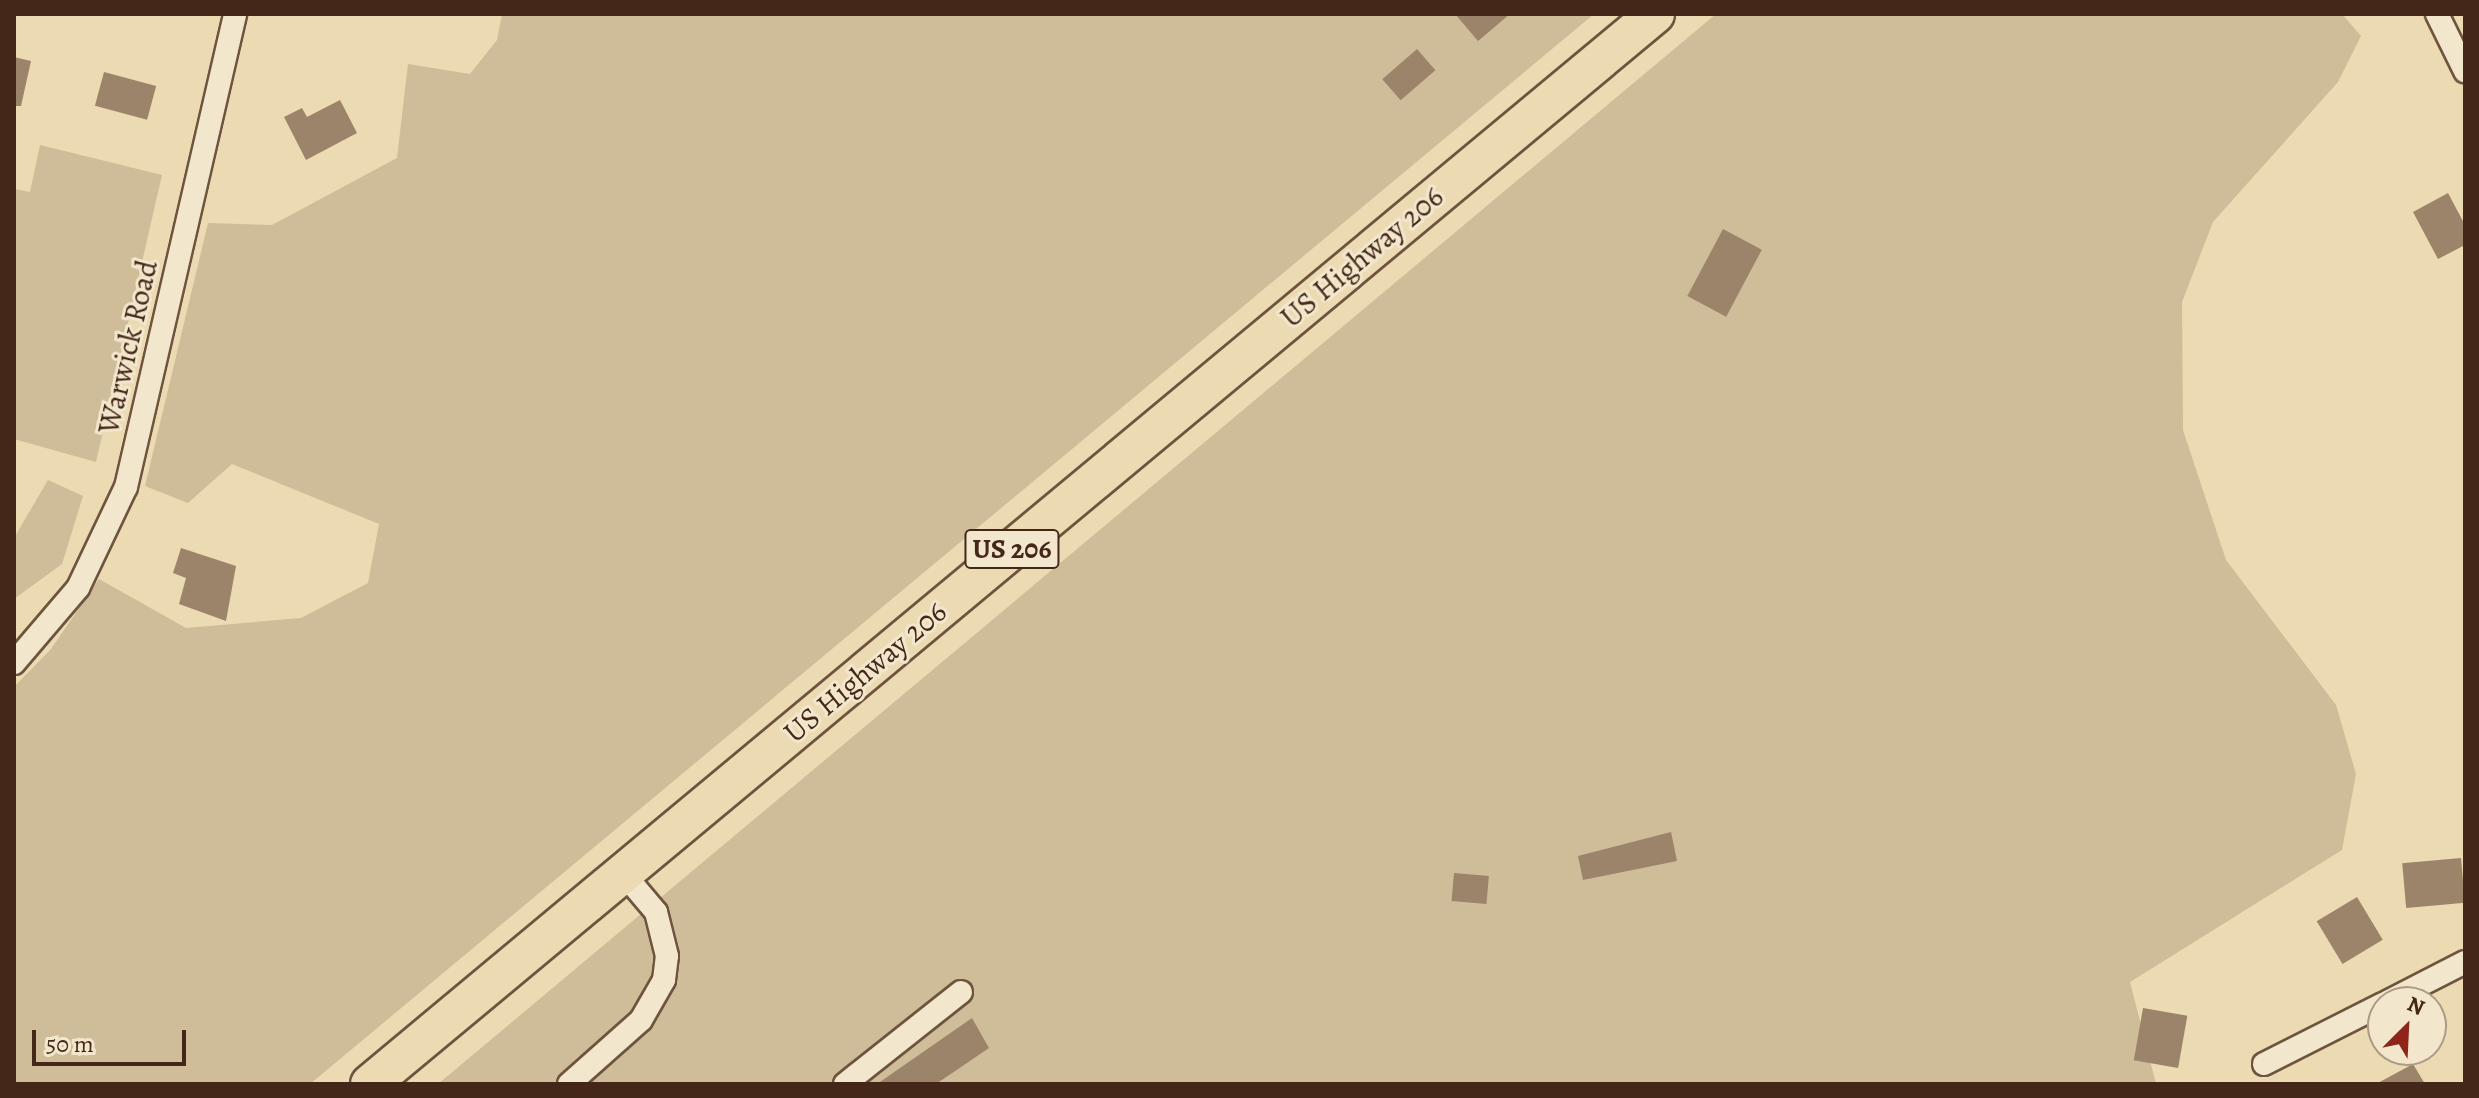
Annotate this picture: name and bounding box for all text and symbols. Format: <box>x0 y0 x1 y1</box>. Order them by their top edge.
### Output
street label: US Highway 206 <box>1273 179 1451 335</box>
street label: Warwick Road <box>91 257 165 437</box>
road number: US 206 <box>964 525 1060 573</box>
street label: US Highway 206 <box>776 594 954 750</box>
north arrow <box>2367 986 2447 1066</box>
text: N <box>2403 989 2429 1023</box>
scale bar <box>36 1014 190 1064</box>
text: 50 m <box>46 1028 94 1060</box>

